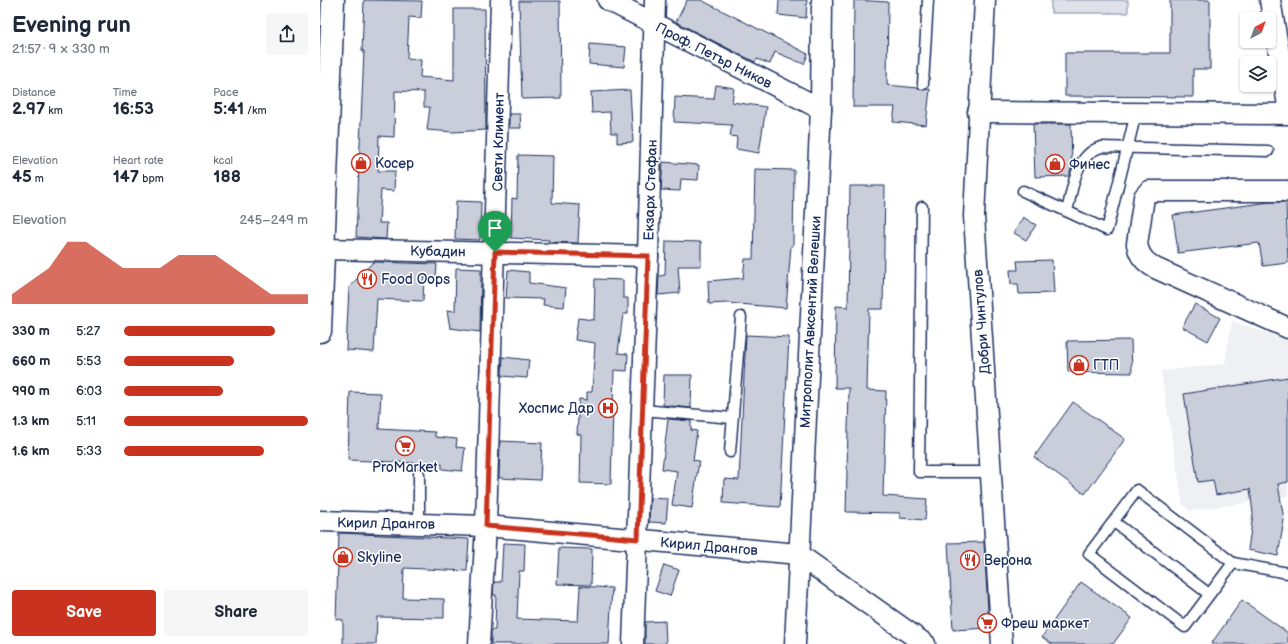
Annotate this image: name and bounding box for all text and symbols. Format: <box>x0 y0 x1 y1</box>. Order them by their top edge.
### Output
text: Evening run <box>12 12 131 39</box>
north arrow <box>1240 12 1276 48</box>
map controls <box>1240 12 1276 92</box>
button: share <box>266 13 308 55</box>
street label: Проф. Петър Ников <box>653 19 775 92</box>
text: 21:57 · 9 × 330 m <box>12 41 110 57</box>
button: layers <box>1240 56 1276 92</box>
text: Distance <box>12 86 56 99</box>
text: Time <box>113 86 137 99</box>
text: Pace <box>213 86 238 99</box>
street label: Свети Климент <box>489 92 508 192</box>
text: 2.97 <box>12 99 45 119</box>
text: 16:53 <box>113 99 154 119</box>
text: 5:41 <box>213 99 244 119</box>
text: km <box>45 104 63 117</box>
text: /km <box>244 104 267 117</box>
street label: Екзарх Стефан <box>640 139 661 241</box>
shop icon: Косер <box>350 152 372 174</box>
shop icon: Финес <box>1044 153 1066 175</box>
text: Elevation <box>12 154 58 167</box>
text: Heart rate <box>113 154 163 167</box>
text: kcal <box>213 154 233 167</box>
place label: Косер <box>375 155 414 172</box>
place label: Финес <box>1069 156 1110 173</box>
text: 45 <box>12 167 32 187</box>
text: 147 <box>113 167 139 187</box>
text: 188 <box>213 167 241 187</box>
text: m <box>32 172 44 185</box>
text: bpm <box>139 172 164 185</box>
pin <box>478 211 512 252</box>
text: Elevation <box>12 212 66 228</box>
text: 245–249 m <box>239 212 308 228</box>
street label: Митрополит Авксентий Велешки <box>796 215 825 429</box>
icon: arrive <box>484 217 506 239</box>
street label: Кубадин <box>410 243 466 260</box>
restaurant icon: Food Oops <box>356 268 378 290</box>
street label: Добри Чинтулов <box>969 268 994 375</box>
place label: Food Oops <box>381 271 450 288</box>
text: 330 m <box>12 323 50 339</box>
text: 5:27 <box>76 323 100 339</box>
text: 660 m <box>12 353 50 369</box>
text: 5:53 <box>76 353 102 369</box>
shop icon: ГТП <box>1068 354 1090 376</box>
place label: ГТП <box>1093 357 1119 374</box>
text: 990 m <box>12 383 50 399</box>
text: 6:03 <box>76 383 102 399</box>
hospital icon: Хоспис Дар <box>597 397 619 419</box>
place label: Хоспис Дар <box>519 400 594 417</box>
text: 1.3 km <box>12 413 49 429</box>
text: 5:11 <box>76 413 96 429</box>
supermarket icon: ProMarket <box>394 435 416 457</box>
text: 1.6 km <box>12 443 50 459</box>
text: 5:33 <box>76 443 102 459</box>
place label: ProMarket <box>372 459 439 476</box>
street label: Кирил Дрангов <box>337 514 436 533</box>
street label: Кирил Дрангов <box>659 534 759 559</box>
shop icon: Skyline <box>332 546 354 568</box>
place label: Skyline <box>357 549 402 566</box>
restaurant icon: Верона <box>959 549 981 571</box>
place label: Верона <box>984 552 1033 569</box>
button: Save <box>12 590 156 636</box>
button: Share <box>164 590 308 636</box>
supermarket icon: Фреш маркет <box>976 612 998 634</box>
place label: Фреш маркет <box>1001 615 1090 632</box>

